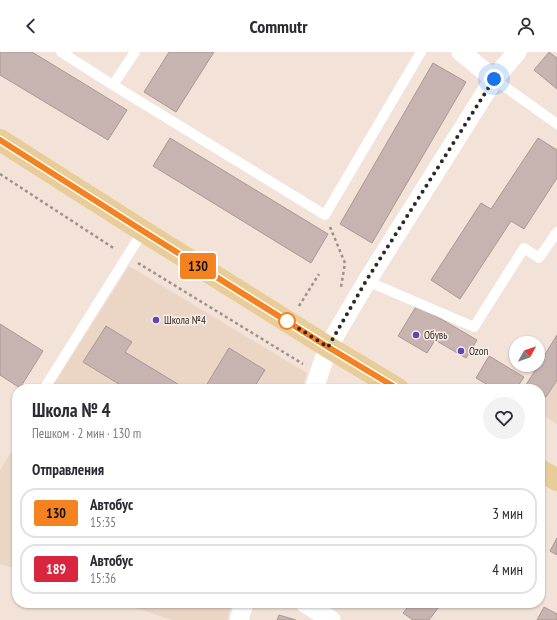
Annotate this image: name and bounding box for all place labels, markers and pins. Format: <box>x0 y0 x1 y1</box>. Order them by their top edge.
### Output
unlabelled marker <box>278 312 296 330</box>
place label: Школа №4 <box>164 313 206 327</box>
marker: Школа №4 <box>151 315 161 325</box>
place label: Обувь <box>424 328 447 342</box>
marker: Обувь <box>411 330 421 340</box>
place label: Ozon <box>469 344 488 358</box>
marker: Ozon <box>456 346 466 356</box>

